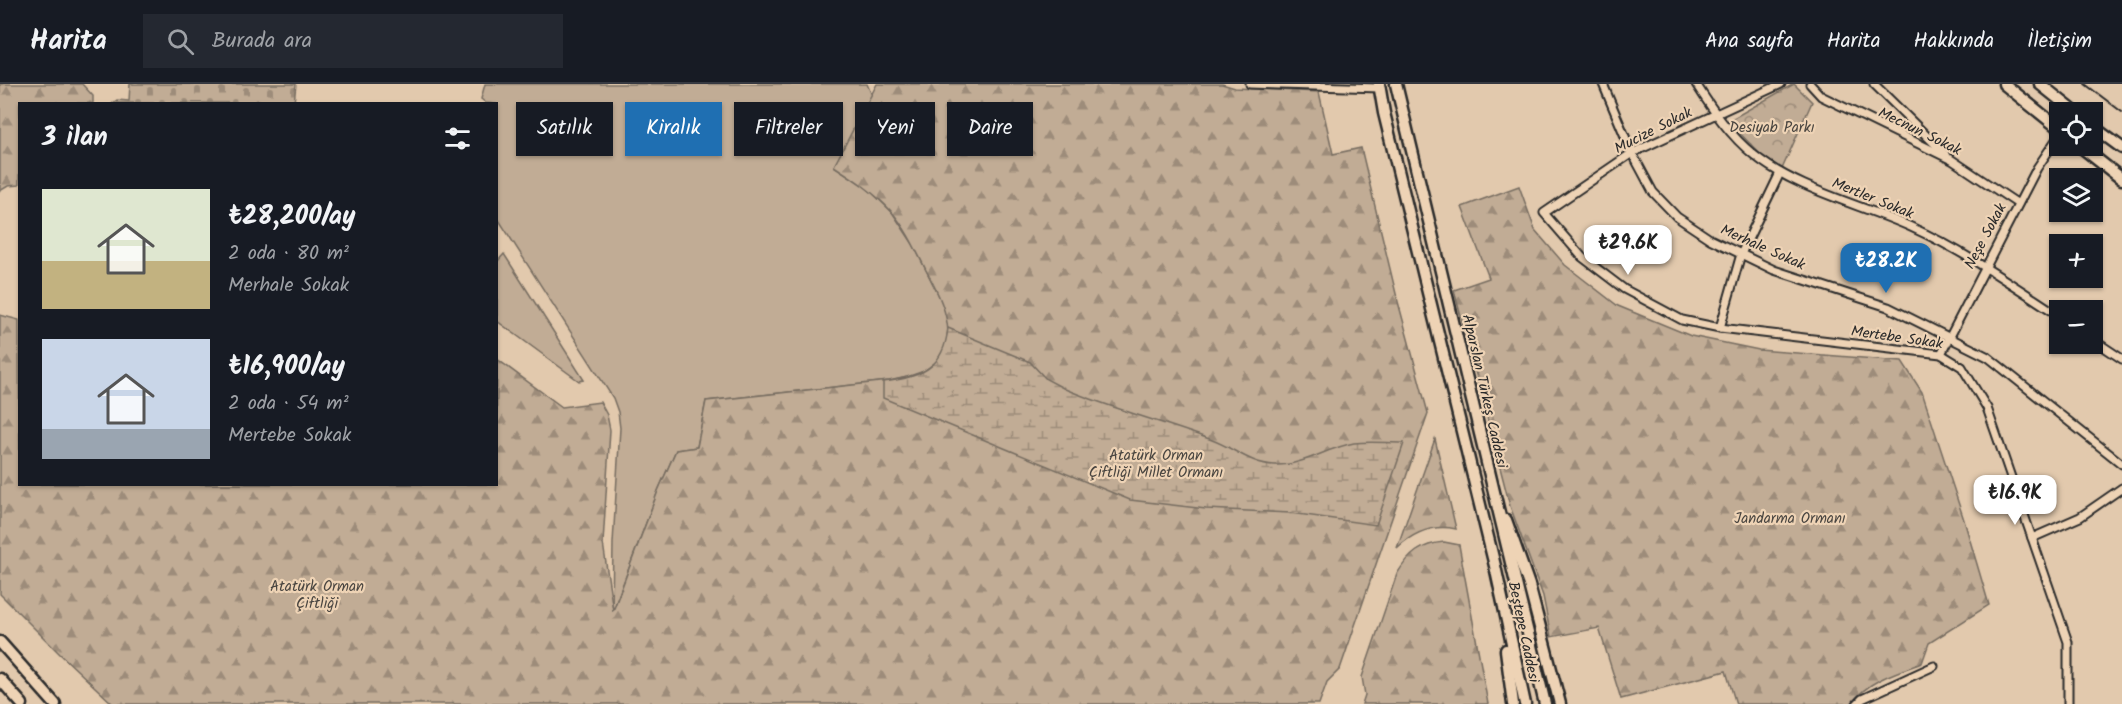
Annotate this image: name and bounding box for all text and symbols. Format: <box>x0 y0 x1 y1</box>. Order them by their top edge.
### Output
search box <box>143 14 563 68</box>
text: Harita <box>30 19 107 64</box>
text: Burada ara <box>212 24 312 59</box>
icon: search <box>164 25 197 58</box>
text: Ana sayfa <box>1705 25 1794 58</box>
text: Harita <box>1827 25 1881 58</box>
text: Hakkında <box>1914 25 1994 58</box>
text: İletişim <box>2027 25 2092 58</box>
street label: Mucize Sokak <box>1610 101 1697 161</box>
street label: Mecnun Sokak <box>1874 101 1966 163</box>
chip: Satılık <box>516 102 613 156</box>
chip: Kiralık <box>625 102 722 156</box>
chip: Filtreler <box>734 102 843 156</box>
chip: Yeni <box>855 102 935 156</box>
chip: Daire <box>947 102 1033 156</box>
map controls <box>2049 102 2103 354</box>
button: locate <box>2049 102 2103 156</box>
park label: Desiyab Parkı <box>1729 116 1815 140</box>
text: 3 ilan <box>42 117 108 159</box>
icon: filters <box>441 122 474 155</box>
button: layers <box>2049 168 2103 222</box>
street label: Mertler Sokak <box>1828 172 1918 227</box>
text: ₺28,200/ay <box>228 196 356 238</box>
street label: Neşe Sokak <box>1958 198 2014 274</box>
icon: home <box>90 213 162 285</box>
street label: Merhale Sokak <box>1716 218 1810 278</box>
pin: ₺29.6K <box>1579 225 1677 276</box>
text: ₺29.6K <box>1598 228 1658 260</box>
button: + <box>2049 234 2103 288</box>
text: 2 oda · 80 m² <box>228 238 349 270</box>
pin: ₺28.2K <box>1837 243 1935 294</box>
text: ₺28.2K <box>1855 246 1917 278</box>
text: Merhale Sokak <box>228 270 349 302</box>
button: − <box>2049 300 2103 354</box>
street label: Alparslan Türkeş Caddesi <box>1455 312 1514 472</box>
street label: Mertebe Sokak <box>1849 320 1945 356</box>
text: ₺16,900/ay <box>228 346 345 388</box>
icon: home <box>90 363 162 435</box>
text: 2 oda · 54 m² <box>228 388 349 420</box>
text: Mertebe Sokak <box>228 420 351 452</box>
park label: Atatürk Orman Çiftliği Millet Ormanı <box>1089 444 1223 485</box>
pin: ₺16.9K <box>1966 475 2064 526</box>
text: ₺16.9K <box>1988 478 2042 510</box>
park label: Jandarma Ormanı <box>1734 507 1846 531</box>
park label: Atatürk Orman Çiftliği <box>270 575 364 616</box>
street label: Beştepe Caddesi <box>1501 579 1546 686</box>

